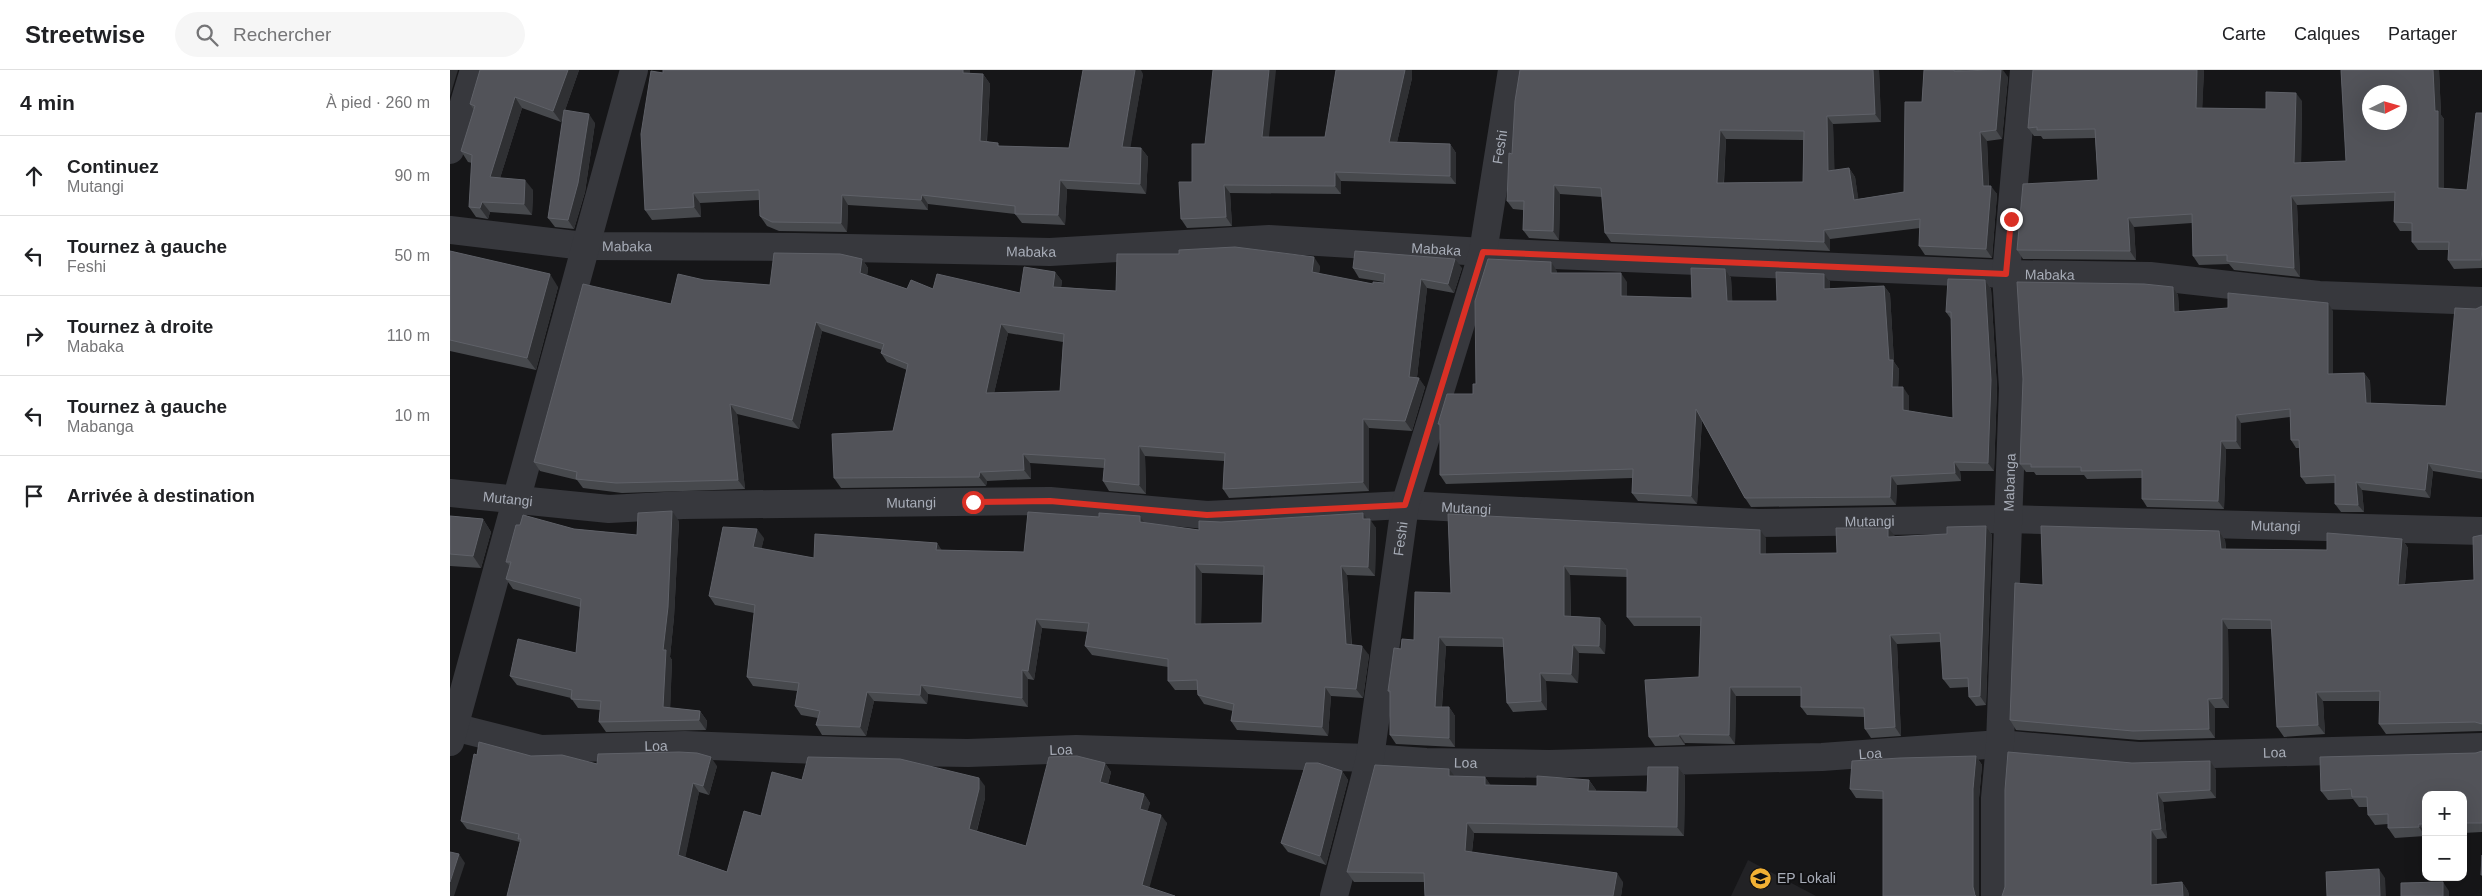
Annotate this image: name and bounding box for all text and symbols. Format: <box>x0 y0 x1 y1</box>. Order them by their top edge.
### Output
search box <box>175 12 525 57</box>
text: Streetwise <box>25 21 145 48</box>
icon: search <box>193 21 221 49</box>
text: Rechercher <box>233 24 331 45</box>
text: Carte <box>2222 24 2266 44</box>
text: Calques <box>2294 24 2360 44</box>
text: Partager <box>2388 24 2457 44</box>
north arrow <box>2362 85 2407 130</box>
text: 4 min <box>20 91 75 114</box>
text: À pied · 260 m <box>326 94 430 111</box>
street label: Feshi <box>1489 129 1510 165</box>
text: Continuez <box>67 156 159 177</box>
icon: ahead <box>20 162 48 190</box>
text: 90 m <box>394 167 430 184</box>
text: Mutangi <box>67 178 124 195</box>
route end <box>2000 208 2023 231</box>
text: Tournez à gauche <box>67 236 227 257</box>
street label: Mabaka <box>602 238 652 254</box>
street label: Mabaka <box>1411 240 1462 259</box>
icon: left <box>20 242 48 270</box>
street label: Mabaka <box>1006 243 1057 260</box>
text: 50 m <box>394 247 430 264</box>
text: Feshi <box>67 258 106 275</box>
street label: Mabaka <box>2025 266 2075 283</box>
text: Tournez à droite <box>67 316 213 337</box>
icon: right <box>20 322 48 350</box>
text: 110 m <box>387 327 430 344</box>
text: Mabaka <box>67 338 124 355</box>
text: Tournez à gauche <box>67 396 227 417</box>
icon: left <box>20 402 48 430</box>
text: 10 m <box>394 407 430 424</box>
text: Mabanga <box>67 418 134 435</box>
street label: Mabanga <box>2000 453 2019 512</box>
icon: arrive <box>20 482 48 510</box>
text: Arrivée à destination <box>67 485 255 506</box>
street label: Mutangi <box>482 488 533 509</box>
route start <box>962 491 985 514</box>
street label: Mutangi <box>886 494 936 511</box>
street label: Mutangi <box>1441 499 1491 517</box>
street label: Mutangi <box>1845 513 1895 530</box>
street label: Mutangi <box>2250 517 2301 534</box>
street label: Feshi <box>1390 521 1411 557</box>
street label: Loa <box>644 737 668 754</box>
street label: Loa <box>1049 741 1073 758</box>
street label: Loa <box>2263 744 2287 761</box>
street label: Loa <box>1858 745 1883 762</box>
street label: Loa <box>1454 754 1478 771</box>
map controls <box>2422 791 2467 881</box>
button: + <box>2422 791 2467 836</box>
button: − <box>2422 836 2467 881</box>
school or university icon: EP Lokali <box>1749 866 1773 890</box>
place label: EP Lokali <box>1777 870 1836 886</box>

